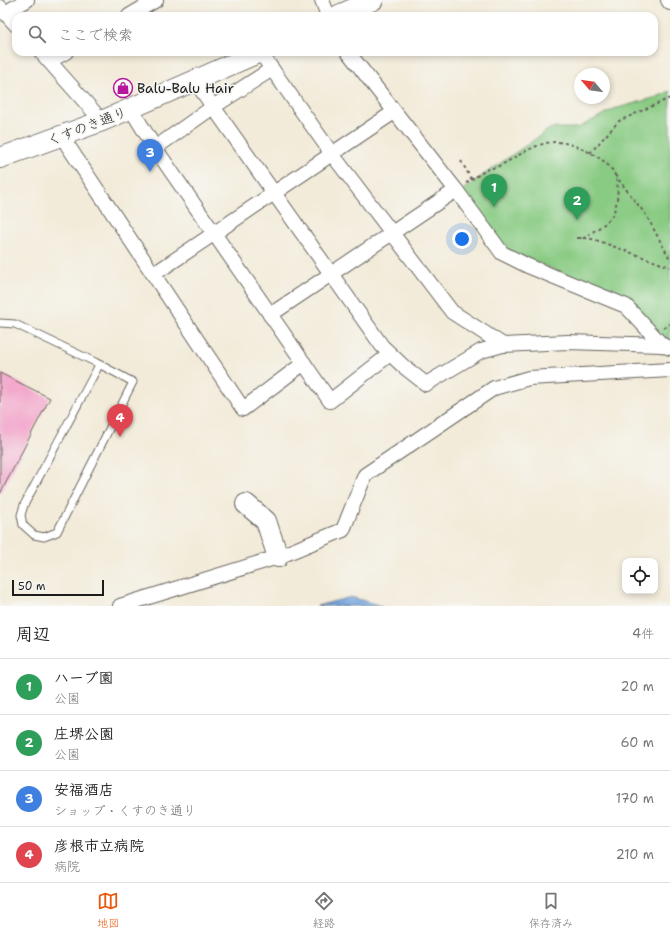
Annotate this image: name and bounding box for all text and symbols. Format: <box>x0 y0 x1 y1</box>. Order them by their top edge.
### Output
search box <box>12 12 658 56</box>
icon: search <box>26 23 48 45</box>
text: ここで検索 <box>58 25 133 45</box>
north arrow <box>574 68 610 104</box>
shop icon: Balu-Balu Hair <box>112 77 134 99</box>
place label: Balu-Balu Hair <box>137 79 234 97</box>
street label: くすのき通り <box>45 103 129 149</box>
pin: 3 <box>137 139 163 172</box>
pin: 1 <box>481 174 507 207</box>
pin: 2 <box>564 187 590 220</box>
your location <box>452 229 472 249</box>
pin: 4 <box>107 404 133 437</box>
map controls <box>622 558 658 594</box>
button: locate <box>622 558 658 594</box>
scale bar <box>12 578 104 597</box>
text: 50 m <box>18 579 46 594</box>
text: 周辺 <box>16 623 50 645</box>
text: 4件 <box>632 625 654 642</box>
text: ハーブ園 <box>54 668 113 688</box>
text: 1 <box>26 678 32 695</box>
text: 20 m <box>621 678 654 695</box>
text: 公園 <box>54 690 80 707</box>
text: 庄堺公園 <box>54 724 114 744</box>
text: 2 <box>24 734 34 751</box>
text: 60 m <box>621 734 654 751</box>
text: 公園 <box>54 746 80 763</box>
text: 安福酒店 <box>54 780 114 800</box>
text: 3 <box>24 790 34 807</box>
text: 170 m <box>616 790 654 807</box>
text: ショップ · くすのき通り <box>54 802 196 819</box>
text: 彦根市立病院 <box>54 836 144 856</box>
text: 4 <box>24 846 34 863</box>
text: 210 m <box>616 846 654 863</box>
text: 病院 <box>54 858 80 875</box>
tab: 地図 <box>97 890 119 931</box>
tab: 経路 <box>313 890 335 931</box>
tab: 保存済み <box>529 890 573 931</box>

